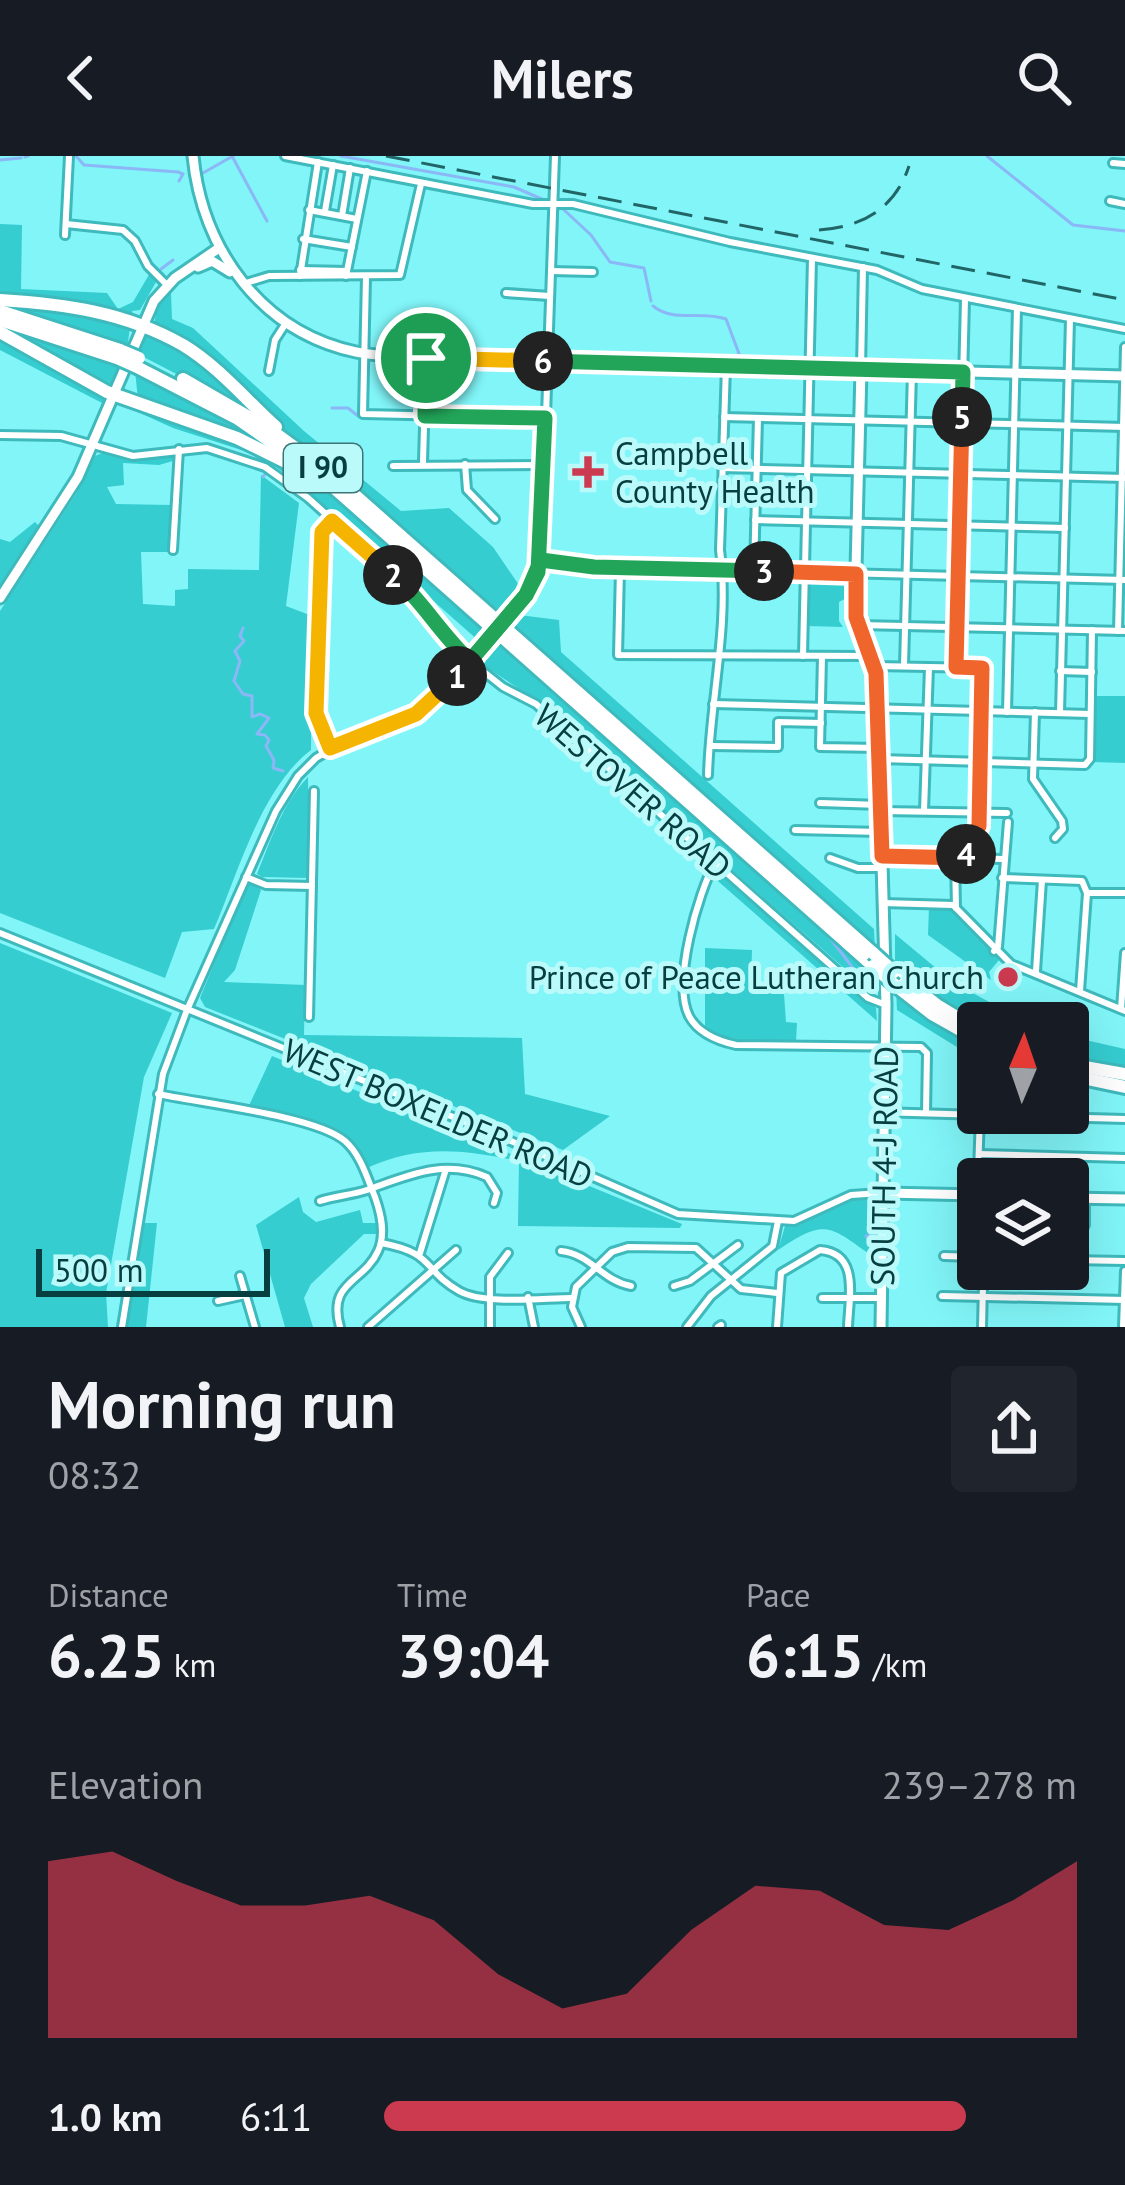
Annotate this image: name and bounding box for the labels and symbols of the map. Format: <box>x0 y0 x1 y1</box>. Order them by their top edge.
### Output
pin <box>375 307 477 409</box>
pin: 6 <box>513 331 573 391</box>
pin: 5 <box>932 387 992 447</box>
place label: Campbell County Health <box>615 431 815 512</box>
road number: I 90 <box>284 444 362 492</box>
marker: Campbell County Health <box>572 456 604 488</box>
pin: 3 <box>734 541 794 601</box>
pin: 2 <box>363 545 423 605</box>
pin: 1 <box>427 646 487 706</box>
street label: WESTOVER ROAD <box>526 693 741 888</box>
pin: 4 <box>936 824 996 884</box>
place label: Prince of Peace Lutheran Church <box>529 955 984 998</box>
marker: Prince of Peace Lutheran Church <box>995 964 1021 990</box>
north arrow <box>957 1002 1089 1134</box>
street label: WEST BOXELDER ROAD <box>277 1028 600 1197</box>
street label: SOUTH 4-J ROAD <box>860 1046 907 1286</box>
scale bar <box>36 1243 270 1296</box>

